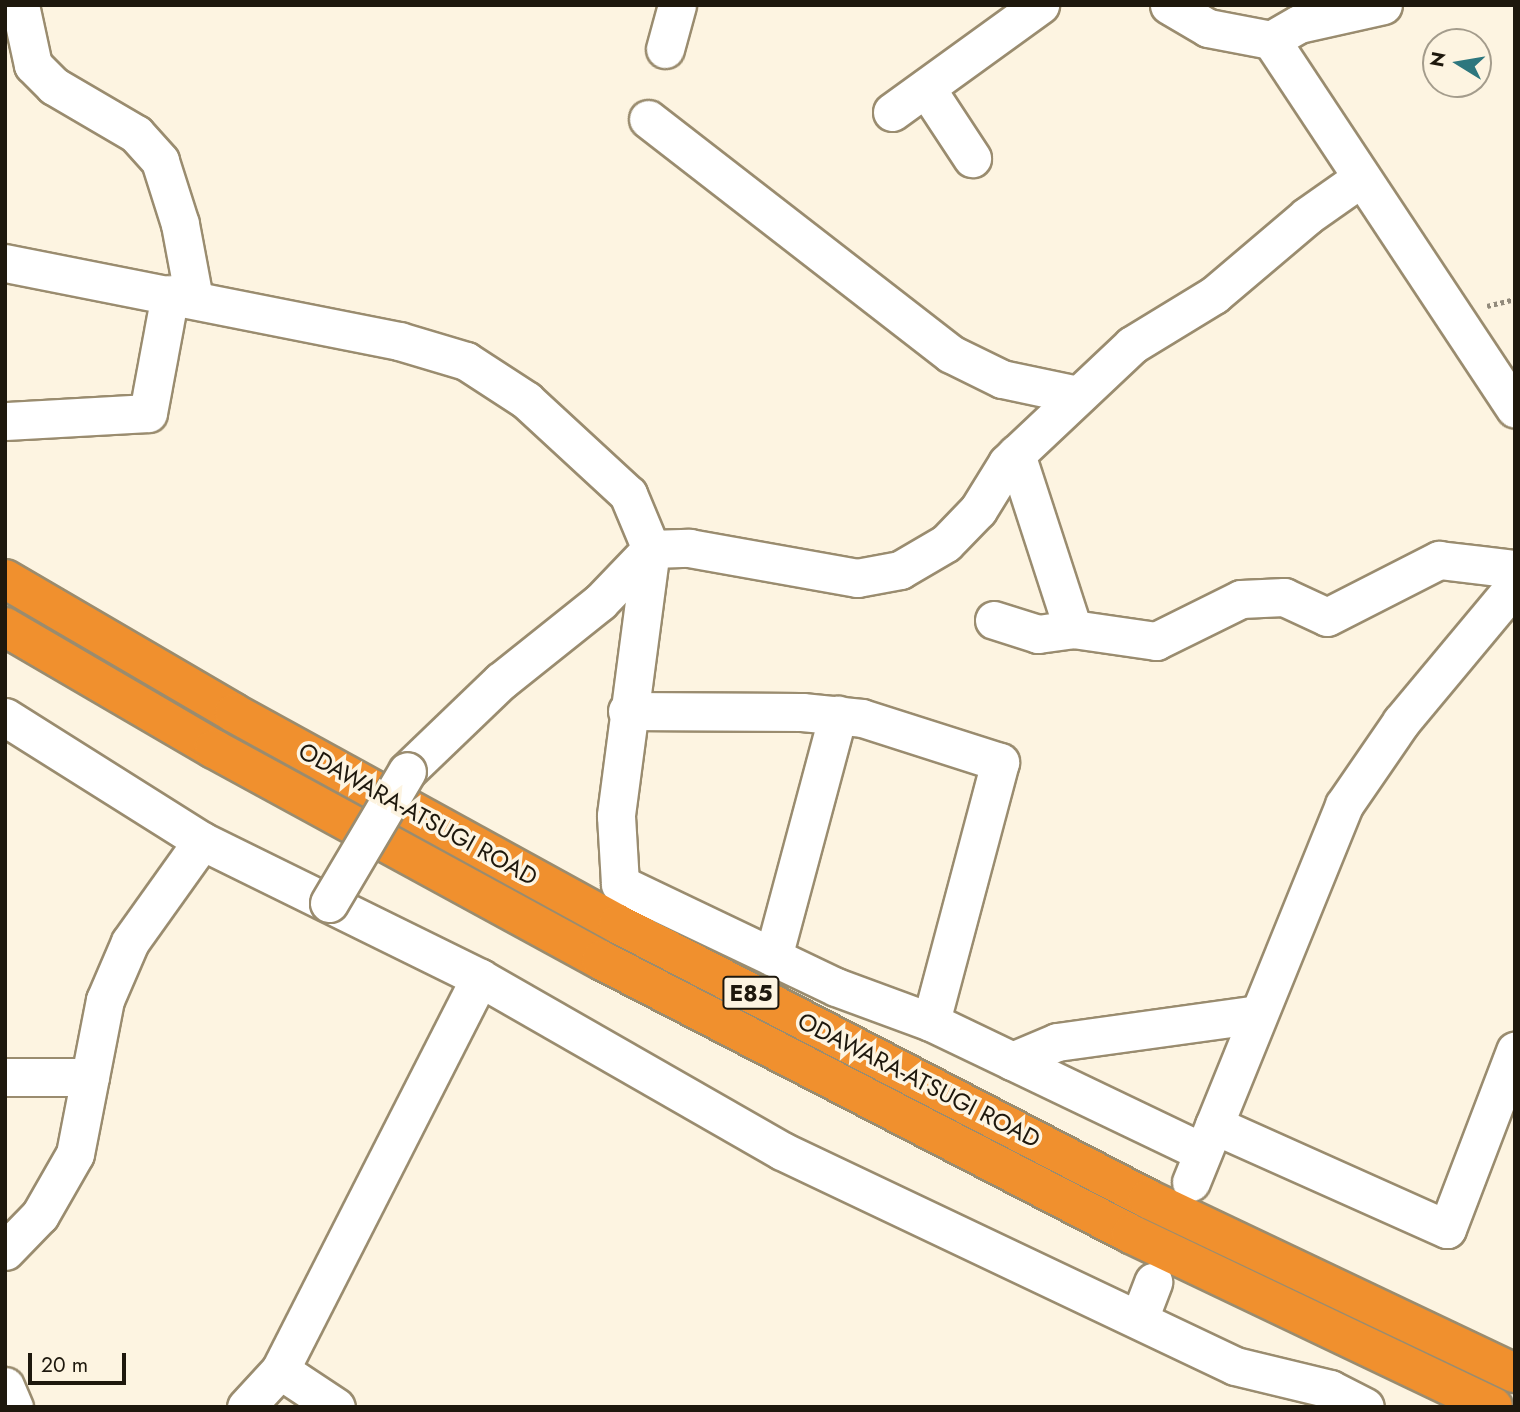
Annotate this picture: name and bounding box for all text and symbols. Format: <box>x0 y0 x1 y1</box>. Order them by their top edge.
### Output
north arrow <box>1422 28 1492 98</box>
text: N <box>1423 49 1453 69</box>
street label: ODAWARA-ATSUGI ROAD <box>294 736 542 892</box>
road number: E85 <box>721 974 781 1012</box>
street label: ODAWARA-ATSUGI ROAD <box>793 1006 1045 1154</box>
scale bar <box>32 1338 130 1382</box>
text: 20 m <box>41 1350 88 1380</box>

